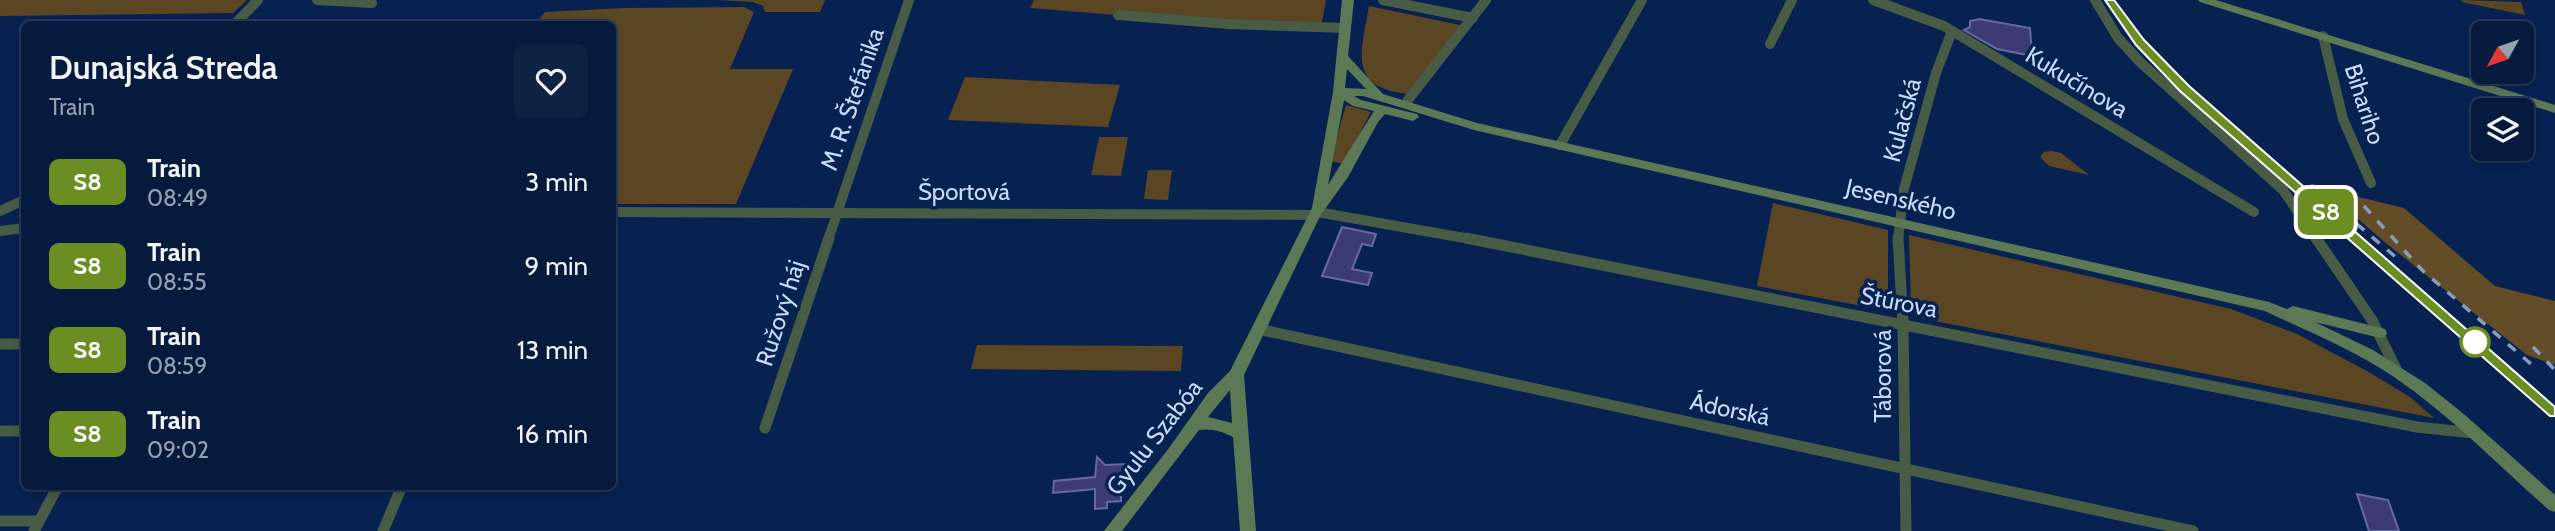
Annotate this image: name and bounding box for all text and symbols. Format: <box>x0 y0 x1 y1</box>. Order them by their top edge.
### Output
north arrow <box>2471 21 2534 84</box>
map controls <box>2471 21 2534 161</box>
street label: M. R. Štefánika <box>814 24 890 174</box>
street label: Kukučínova <box>2020 40 2134 124</box>
button: heart <box>514 44 588 118</box>
text: Dunajská Streda <box>49 47 278 87</box>
street label: Bihariho <box>2338 60 2392 148</box>
street label: Kulačská <box>1877 74 1927 165</box>
text: Train <box>49 93 95 121</box>
button: layers <box>2471 98 2534 161</box>
text: Train <box>147 152 201 184</box>
text: 3 min <box>525 166 588 198</box>
text: S8 <box>73 167 102 196</box>
street label: Jesenského <box>1842 172 1959 226</box>
street label: Športová <box>918 177 1011 206</box>
text: 08:49 <box>147 184 208 212</box>
line badge: S8 <box>2294 189 2358 235</box>
text: S8 <box>2312 197 2340 226</box>
text: Train <box>147 236 201 268</box>
text: 9 min <box>525 250 588 282</box>
text: S8 <box>73 251 102 280</box>
street label: Ružový háj <box>749 256 811 370</box>
text: 08:55 <box>147 268 207 296</box>
street label: Štúrova <box>1858 280 1940 324</box>
text: Train <box>147 320 201 352</box>
unlabelled marker <box>2460 327 2490 357</box>
street label: Táborová <box>1868 329 1897 422</box>
text: 13 min <box>517 334 588 366</box>
text: S8 <box>73 335 102 364</box>
text: 08:59 <box>147 352 207 380</box>
street label: Gyulu Szabóa <box>1100 373 1208 501</box>
street label: Ádorská <box>1688 386 1773 432</box>
text: Train <box>147 404 201 436</box>
text: 16 min <box>516 418 588 450</box>
text: S8 <box>73 419 102 448</box>
text: 09:02 <box>147 436 209 464</box>

